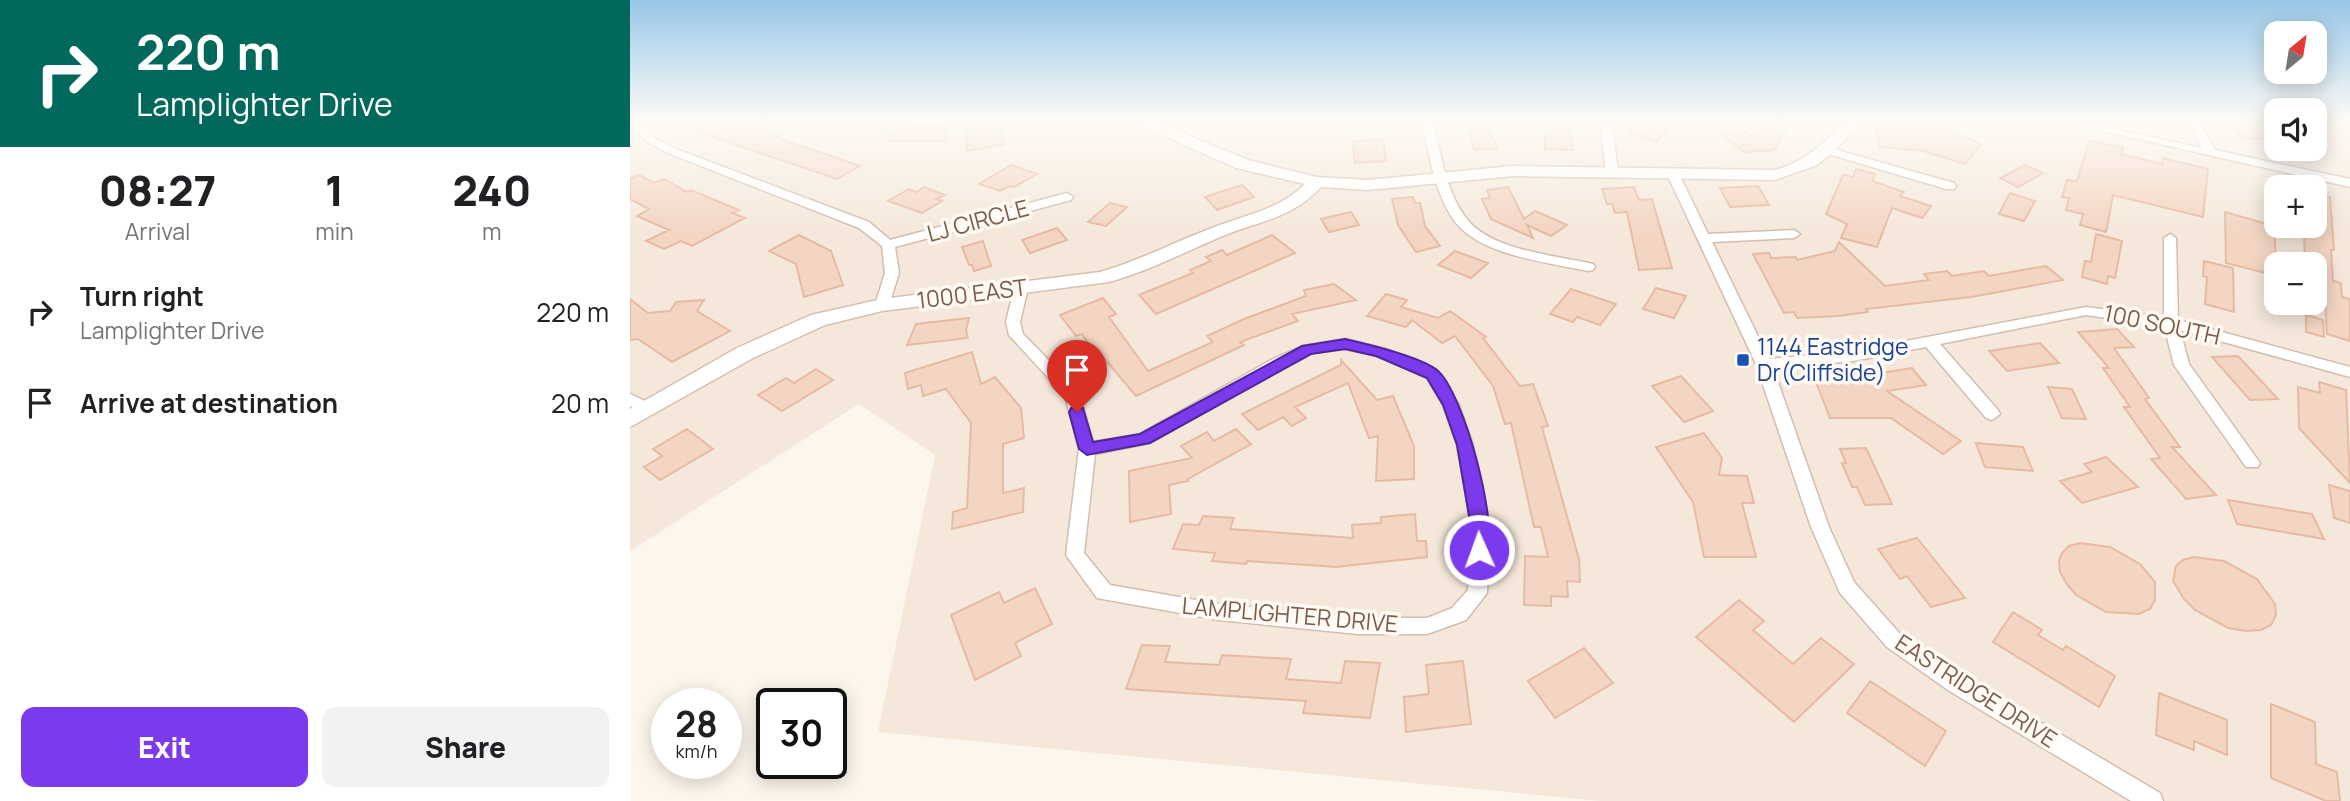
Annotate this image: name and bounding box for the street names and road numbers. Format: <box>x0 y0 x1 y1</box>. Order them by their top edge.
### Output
street label: LJ CIRCLE <box>923 191 1032 249</box>
street label: 1000 EAST <box>915 270 1029 316</box>
street label: 100 SOUTH <box>2101 296 2223 352</box>
street label: LAMPLIGHTER DRIVE <box>1181 589 1399 639</box>
street label: EASTRIDGE DRIVE <box>1890 626 2064 754</box>

